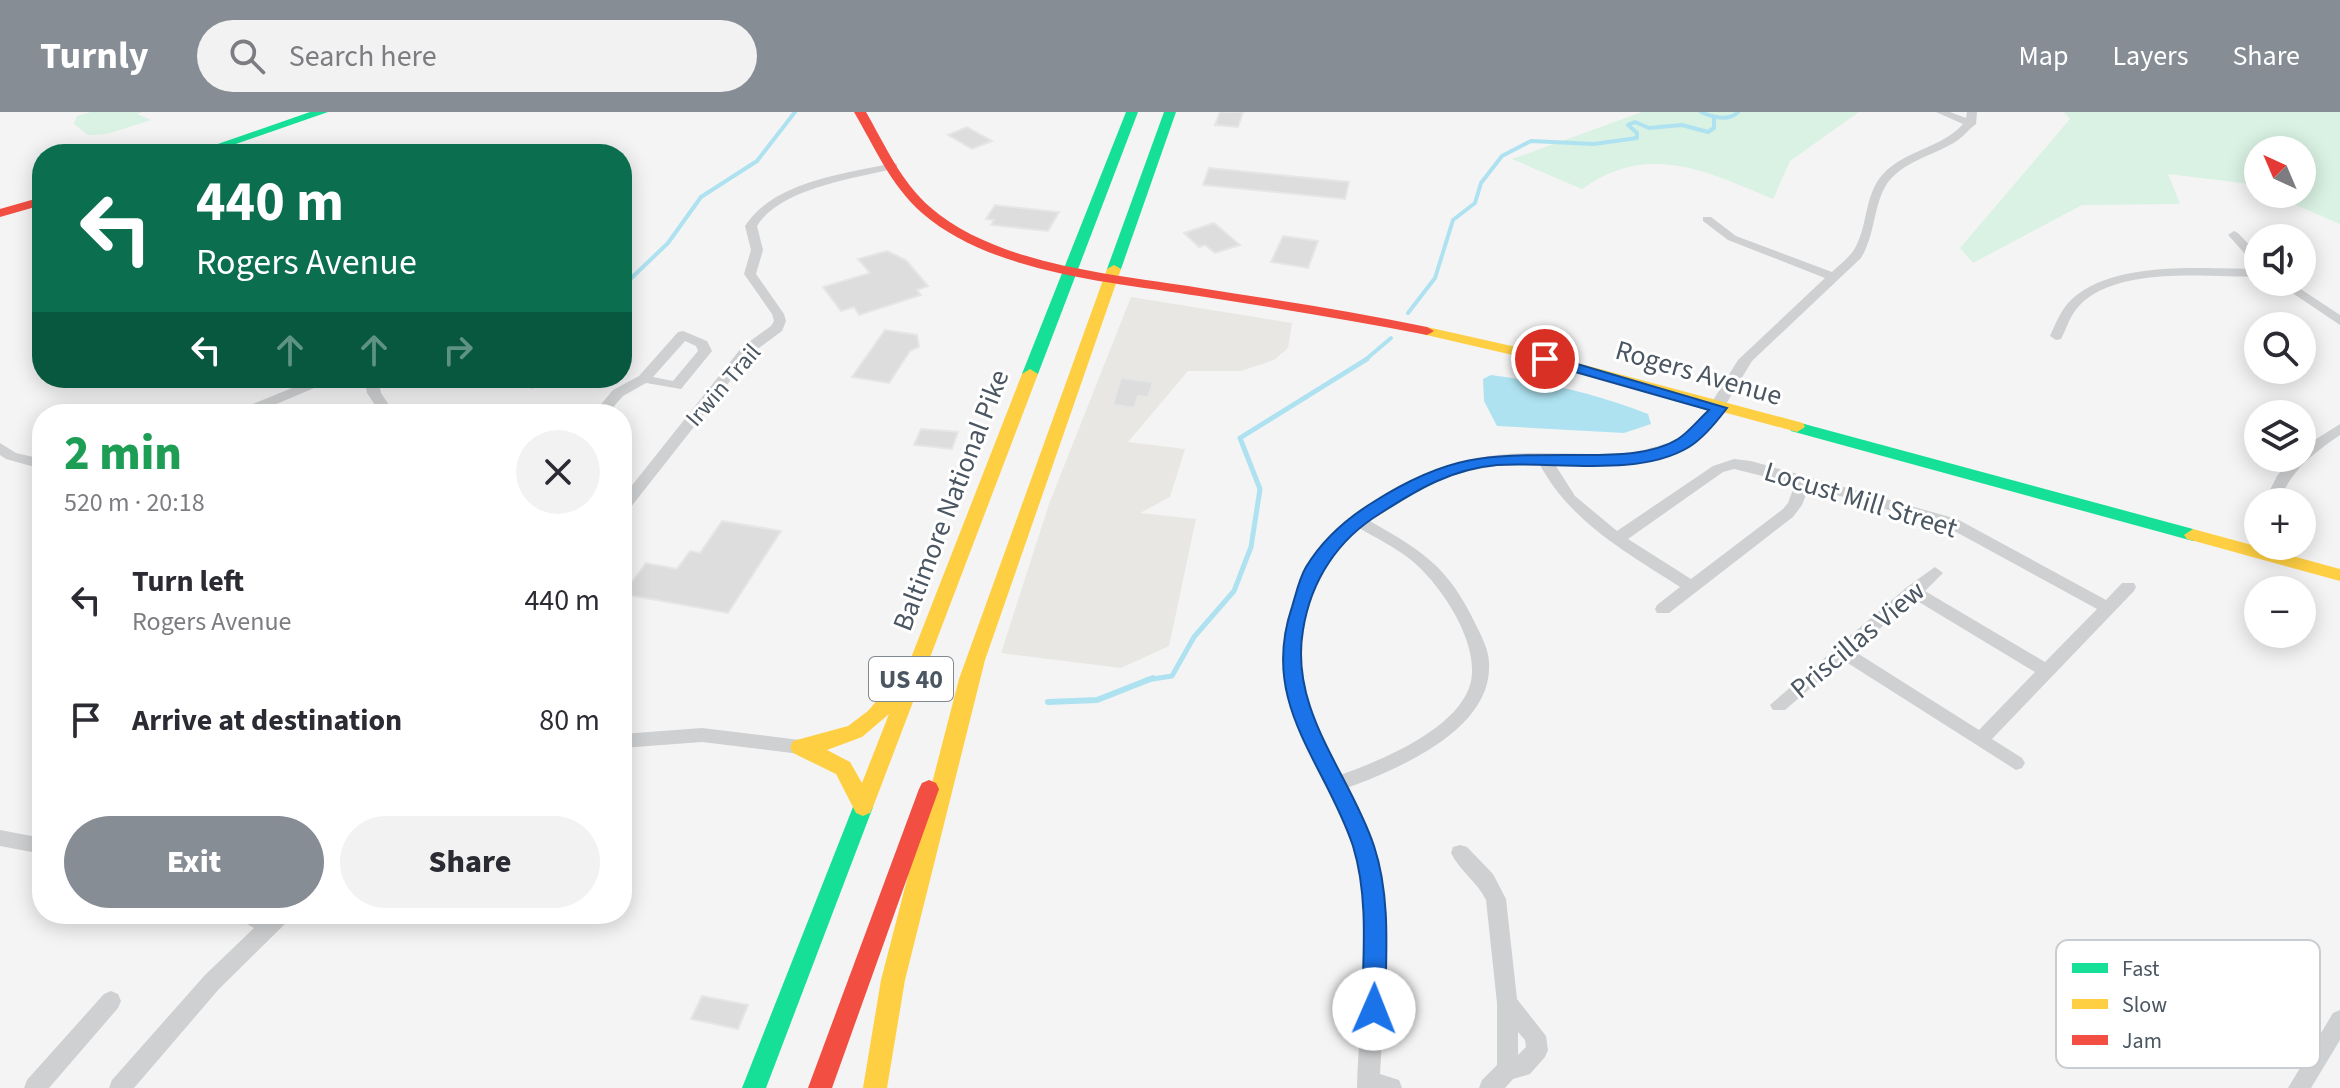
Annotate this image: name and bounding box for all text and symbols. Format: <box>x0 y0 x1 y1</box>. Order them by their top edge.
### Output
search box <box>197 20 757 92</box>
text: Turnly <box>40 29 149 83</box>
icon: search <box>225 34 269 78</box>
text: Search here <box>289 35 437 78</box>
text: Map <box>2018 36 2068 76</box>
text: Layers <box>2112 36 2188 76</box>
text: Share <box>2232 36 2300 76</box>
north arrow <box>2244 136 2316 208</box>
map controls <box>2244 136 2316 648</box>
text: 440 m <box>196 163 344 242</box>
icon: left <box>64 176 168 280</box>
button: sound <box>2244 224 2316 296</box>
text: Rogers Avenue <box>196 237 417 288</box>
button: search <box>2244 312 2316 384</box>
pin <box>1511 325 1579 393</box>
icon: left <box>184 328 228 372</box>
icon: ahead <box>268 328 312 372</box>
icon: ahead <box>352 328 396 372</box>
icon: right <box>436 328 480 372</box>
street label: Rogers Avenue <box>1611 330 1787 416</box>
street label: Irwin Trail <box>677 336 769 434</box>
icon: arrive <box>1523 337 1567 381</box>
street label: Baltimore National Pike <box>883 364 1019 637</box>
button: layers <box>2244 400 2316 472</box>
text: 2 min <box>64 420 182 488</box>
button: close <box>516 430 600 514</box>
street label: Locust Mill Street <box>1759 452 1963 548</box>
text: 520 m · 20:18 <box>64 484 205 521</box>
button: + <box>2244 488 2316 560</box>
text: Turn left <box>132 560 244 603</box>
street label: Priscillas View <box>1782 571 1934 708</box>
button: − <box>2244 576 2316 648</box>
icon: left <box>64 578 108 622</box>
text: 440 m <box>524 579 600 622</box>
text: Rogers Avenue <box>132 603 291 640</box>
road number: US 40 <box>869 657 953 701</box>
icon: arrive <box>64 698 108 742</box>
text: Arrive at destination <box>132 699 402 742</box>
text: 80 m <box>539 699 600 742</box>
button: Exit <box>64 816 324 908</box>
button: Share <box>340 816 600 908</box>
legend <box>2056 940 2320 1068</box>
text: Fast <box>2122 953 2160 985</box>
position arrow <box>1332 967 1416 1051</box>
text: Slow <box>2122 989 2167 1021</box>
text: Jam <box>2122 1025 2162 1057</box>

